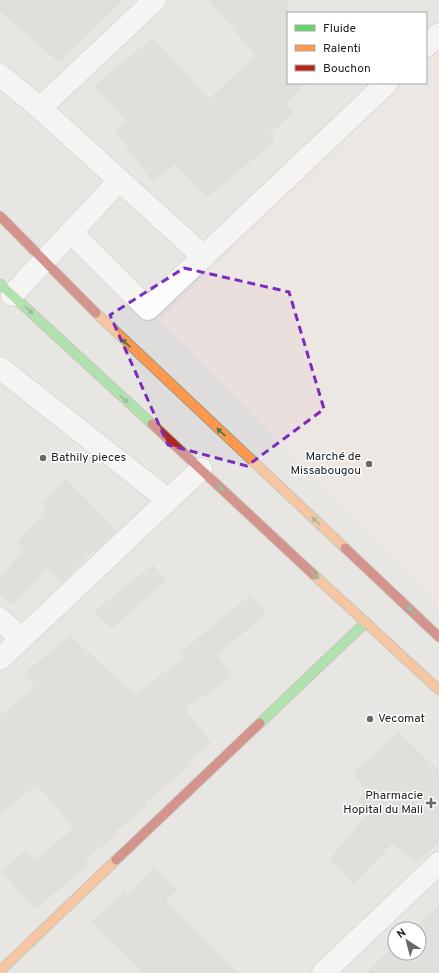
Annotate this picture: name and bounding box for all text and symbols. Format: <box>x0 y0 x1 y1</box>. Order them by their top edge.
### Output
legend <box>287 12 427 84</box>
text: Fluide <box>323 21 356 37</box>
text: Ralenti <box>323 41 361 57</box>
text: Bouchon <box>323 61 371 77</box>
one-way arrow <box>24 306 34 315</box>
one-way arrow <box>121 338 131 348</box>
one-way arrow <box>119 394 130 403</box>
one-way arrow <box>216 427 226 437</box>
place label: Marché de Missabougou <box>290 449 361 479</box>
place label: Bathily pieces <box>51 450 126 466</box>
marker: Bathily pieces <box>38 453 48 463</box>
marker: Marché de Missabougou <box>364 459 374 469</box>
one-way arrow <box>215 482 225 492</box>
one-way arrow <box>311 516 321 526</box>
one-way arrow <box>310 570 320 580</box>
one-way arrow <box>406 606 415 615</box>
place label: Vecomat <box>378 711 425 727</box>
marker: Vecomat <box>365 714 375 724</box>
place label: Pharmacie Hopital du Mali <box>343 788 423 818</box>
marker: Pharmacie Hopital du Mali <box>426 798 436 808</box>
north arrow <box>387 921 427 961</box>
text: N <box>394 926 409 942</box>

